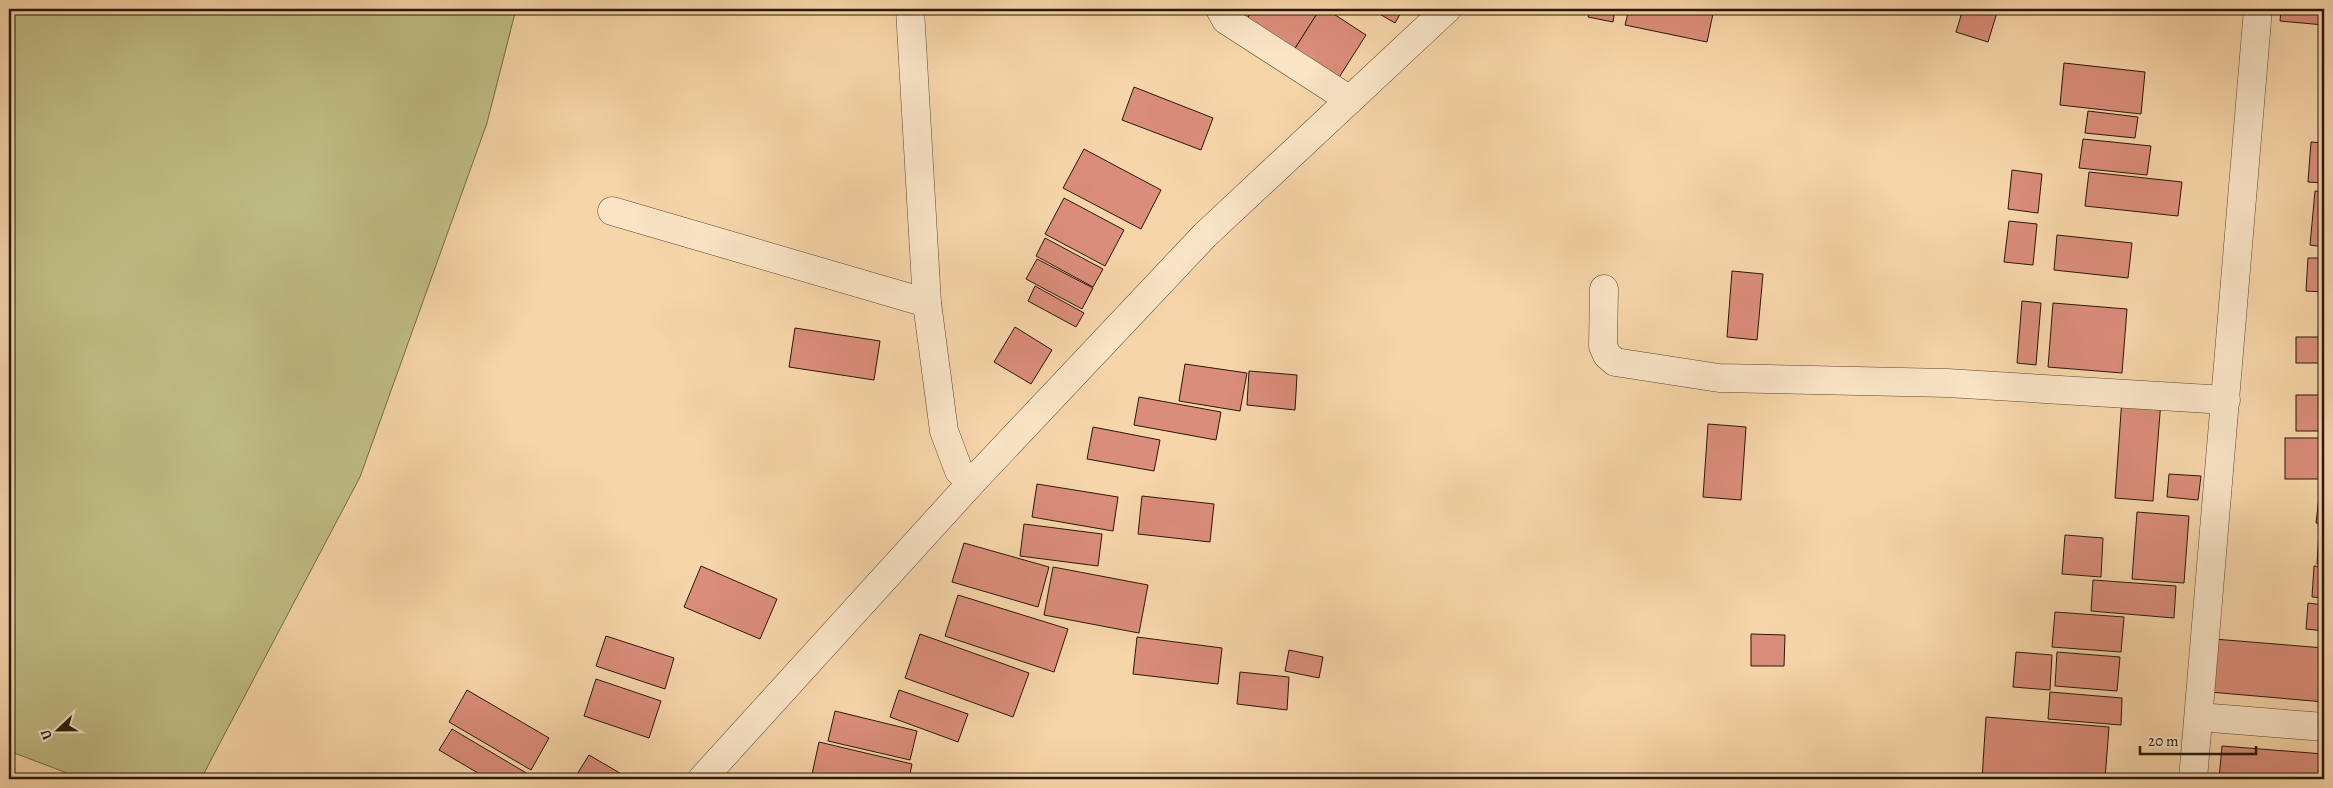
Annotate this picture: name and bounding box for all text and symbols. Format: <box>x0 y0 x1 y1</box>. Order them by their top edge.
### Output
north arrow <box>32 706 82 756</box>
scale bar <box>2140 723 2257 755</box>
text: U <box>36 727 57 743</box>
text: 20 m <box>2148 731 2179 751</box>

